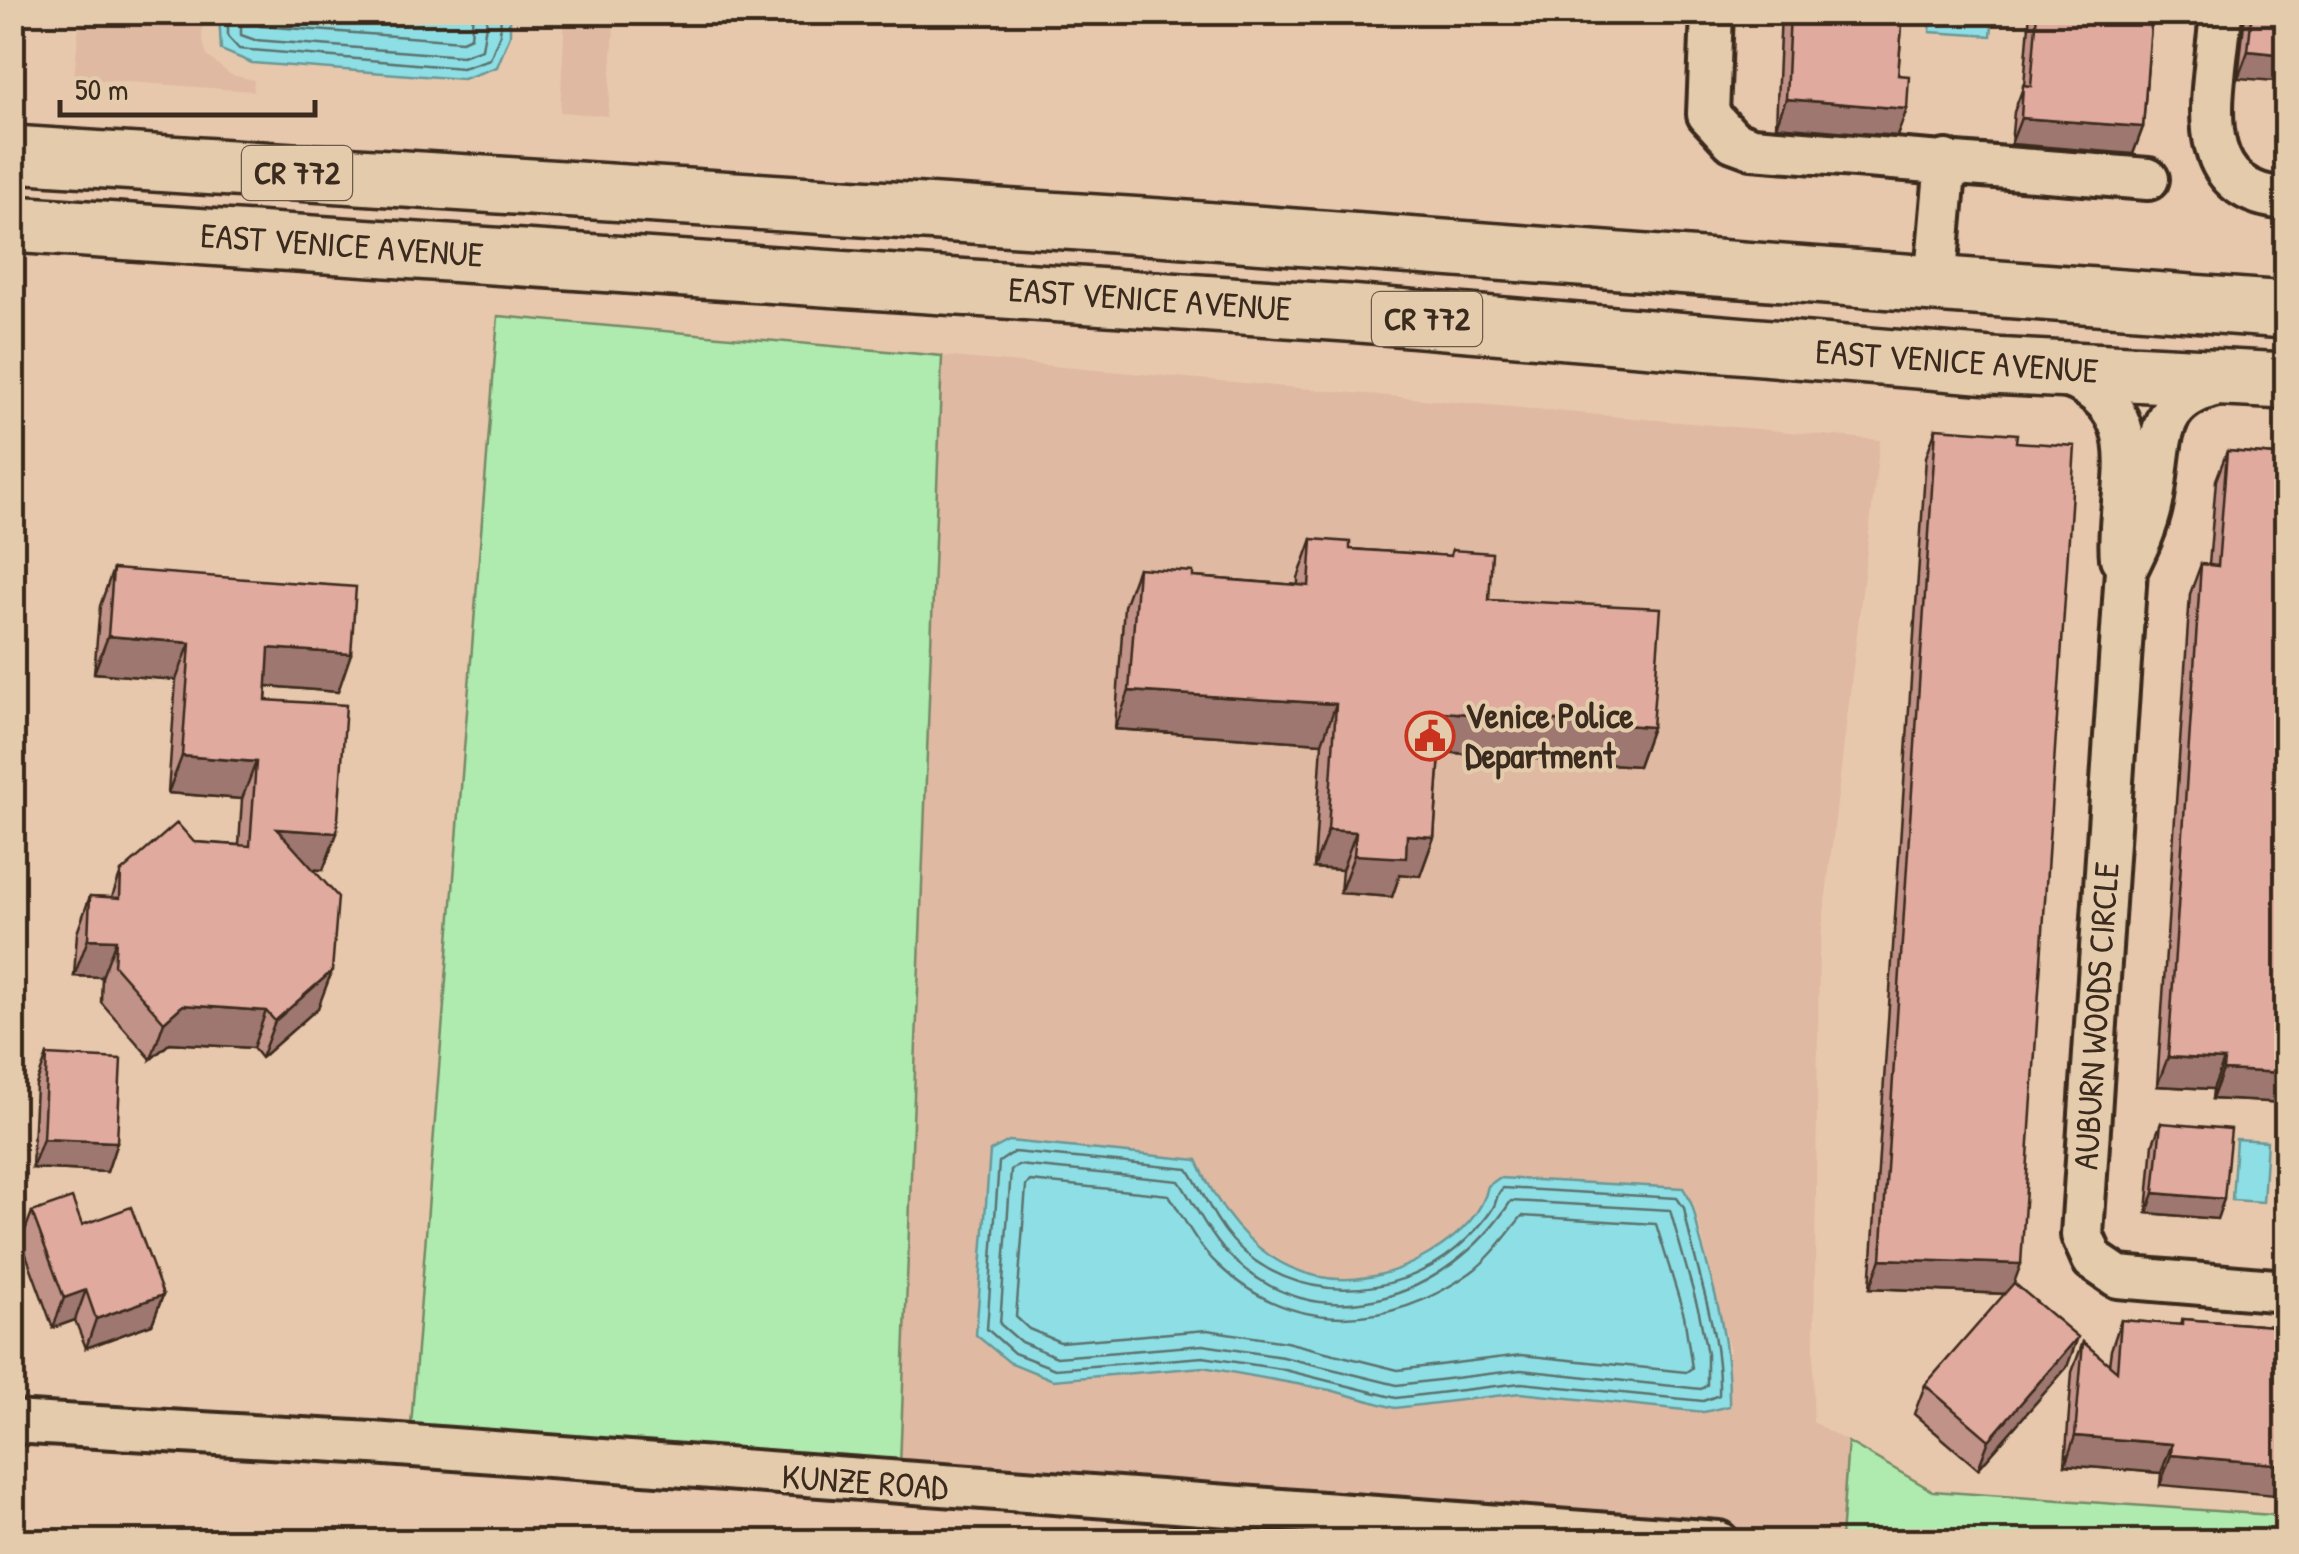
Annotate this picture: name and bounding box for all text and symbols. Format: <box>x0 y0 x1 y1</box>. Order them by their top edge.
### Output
scale bar <box>60 55 315 117</box>
text: 50 m <box>75 69 128 109</box>
road number: CR 772 <box>242 146 352 200</box>
street label: EAST VENICE AVENUE <box>199 211 485 278</box>
street label: EAST VENICE AVENUE <box>1007 265 1293 332</box>
road number: CR 772 <box>1372 292 1482 346</box>
street label: EAST VENICE AVENUE <box>1814 327 2100 394</box>
place label: Venice Police Department <box>1465 692 1633 780</box>
public building icon: Venice Police Department <box>1404 710 1456 762</box>
street label: AUBURN WOODS CIRCLE <box>2061 861 2130 1171</box>
street label: KUNZE ROAD <box>780 1452 950 1511</box>

